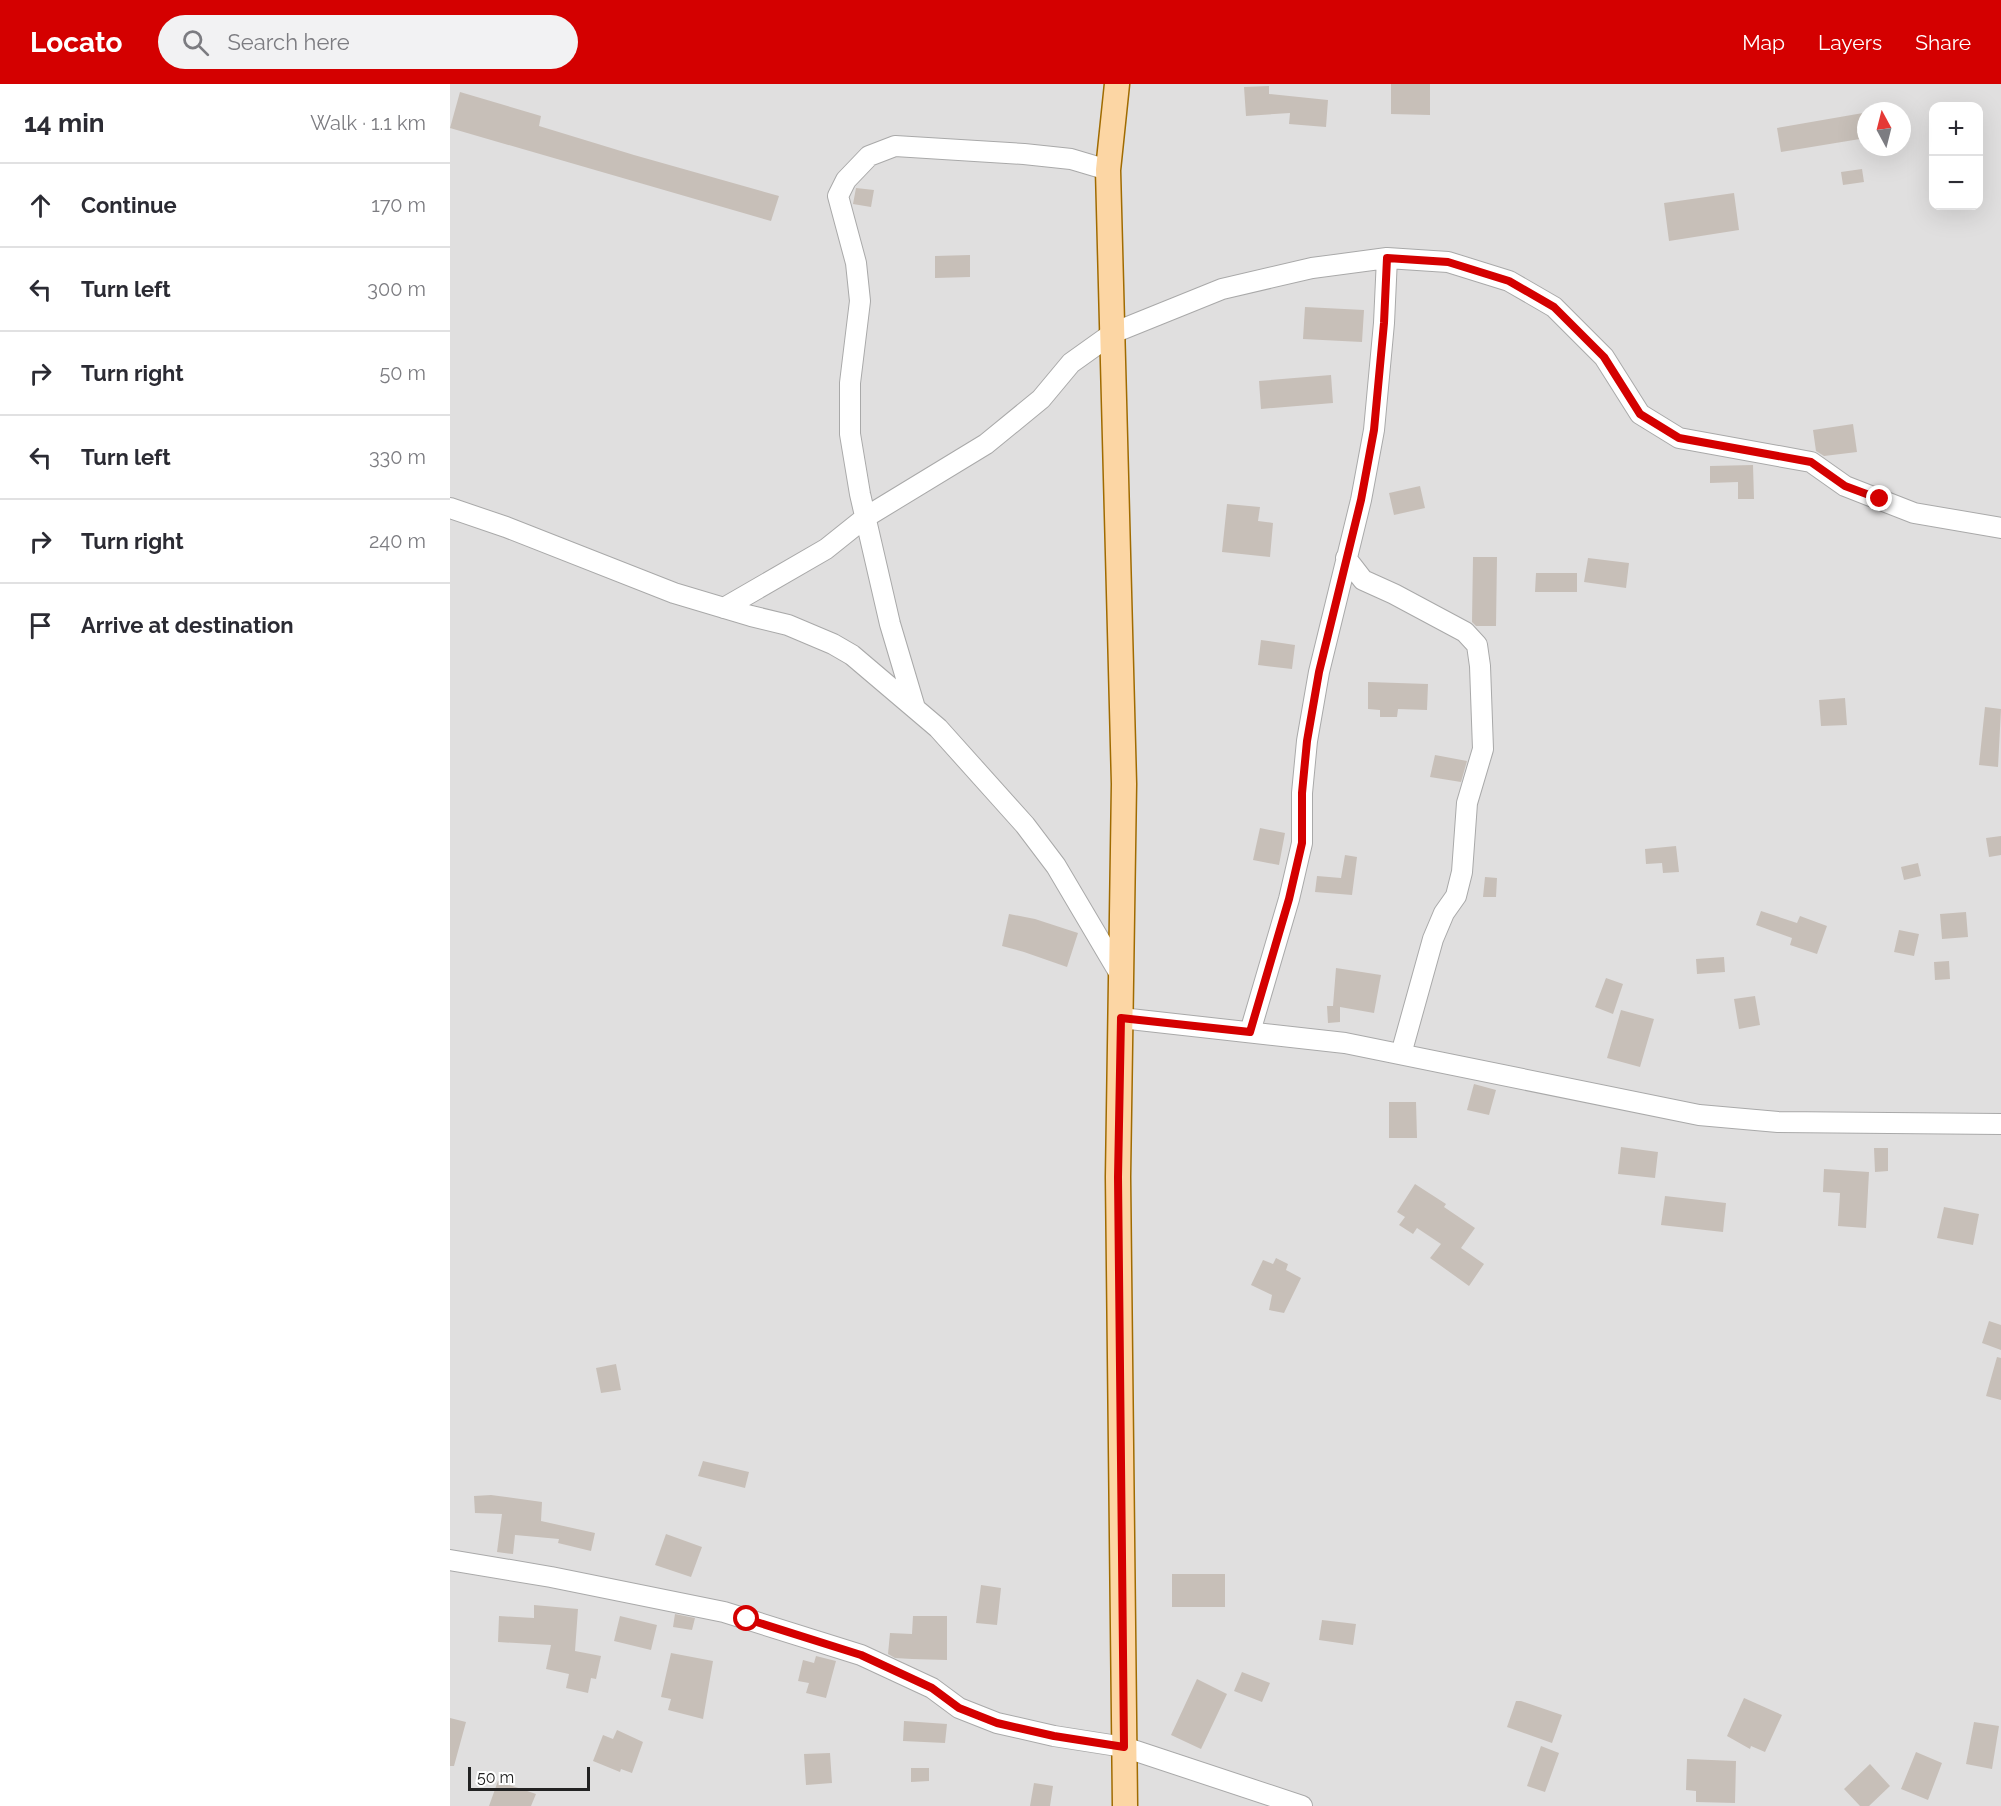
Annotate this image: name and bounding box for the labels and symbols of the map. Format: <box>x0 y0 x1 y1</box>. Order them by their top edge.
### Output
north arrow <box>1857 102 1911 156</box>
route end <box>1866 485 1892 511</box>
route start <box>733 1605 759 1631</box>
scale bar <box>468 1764 590 1792</box>

